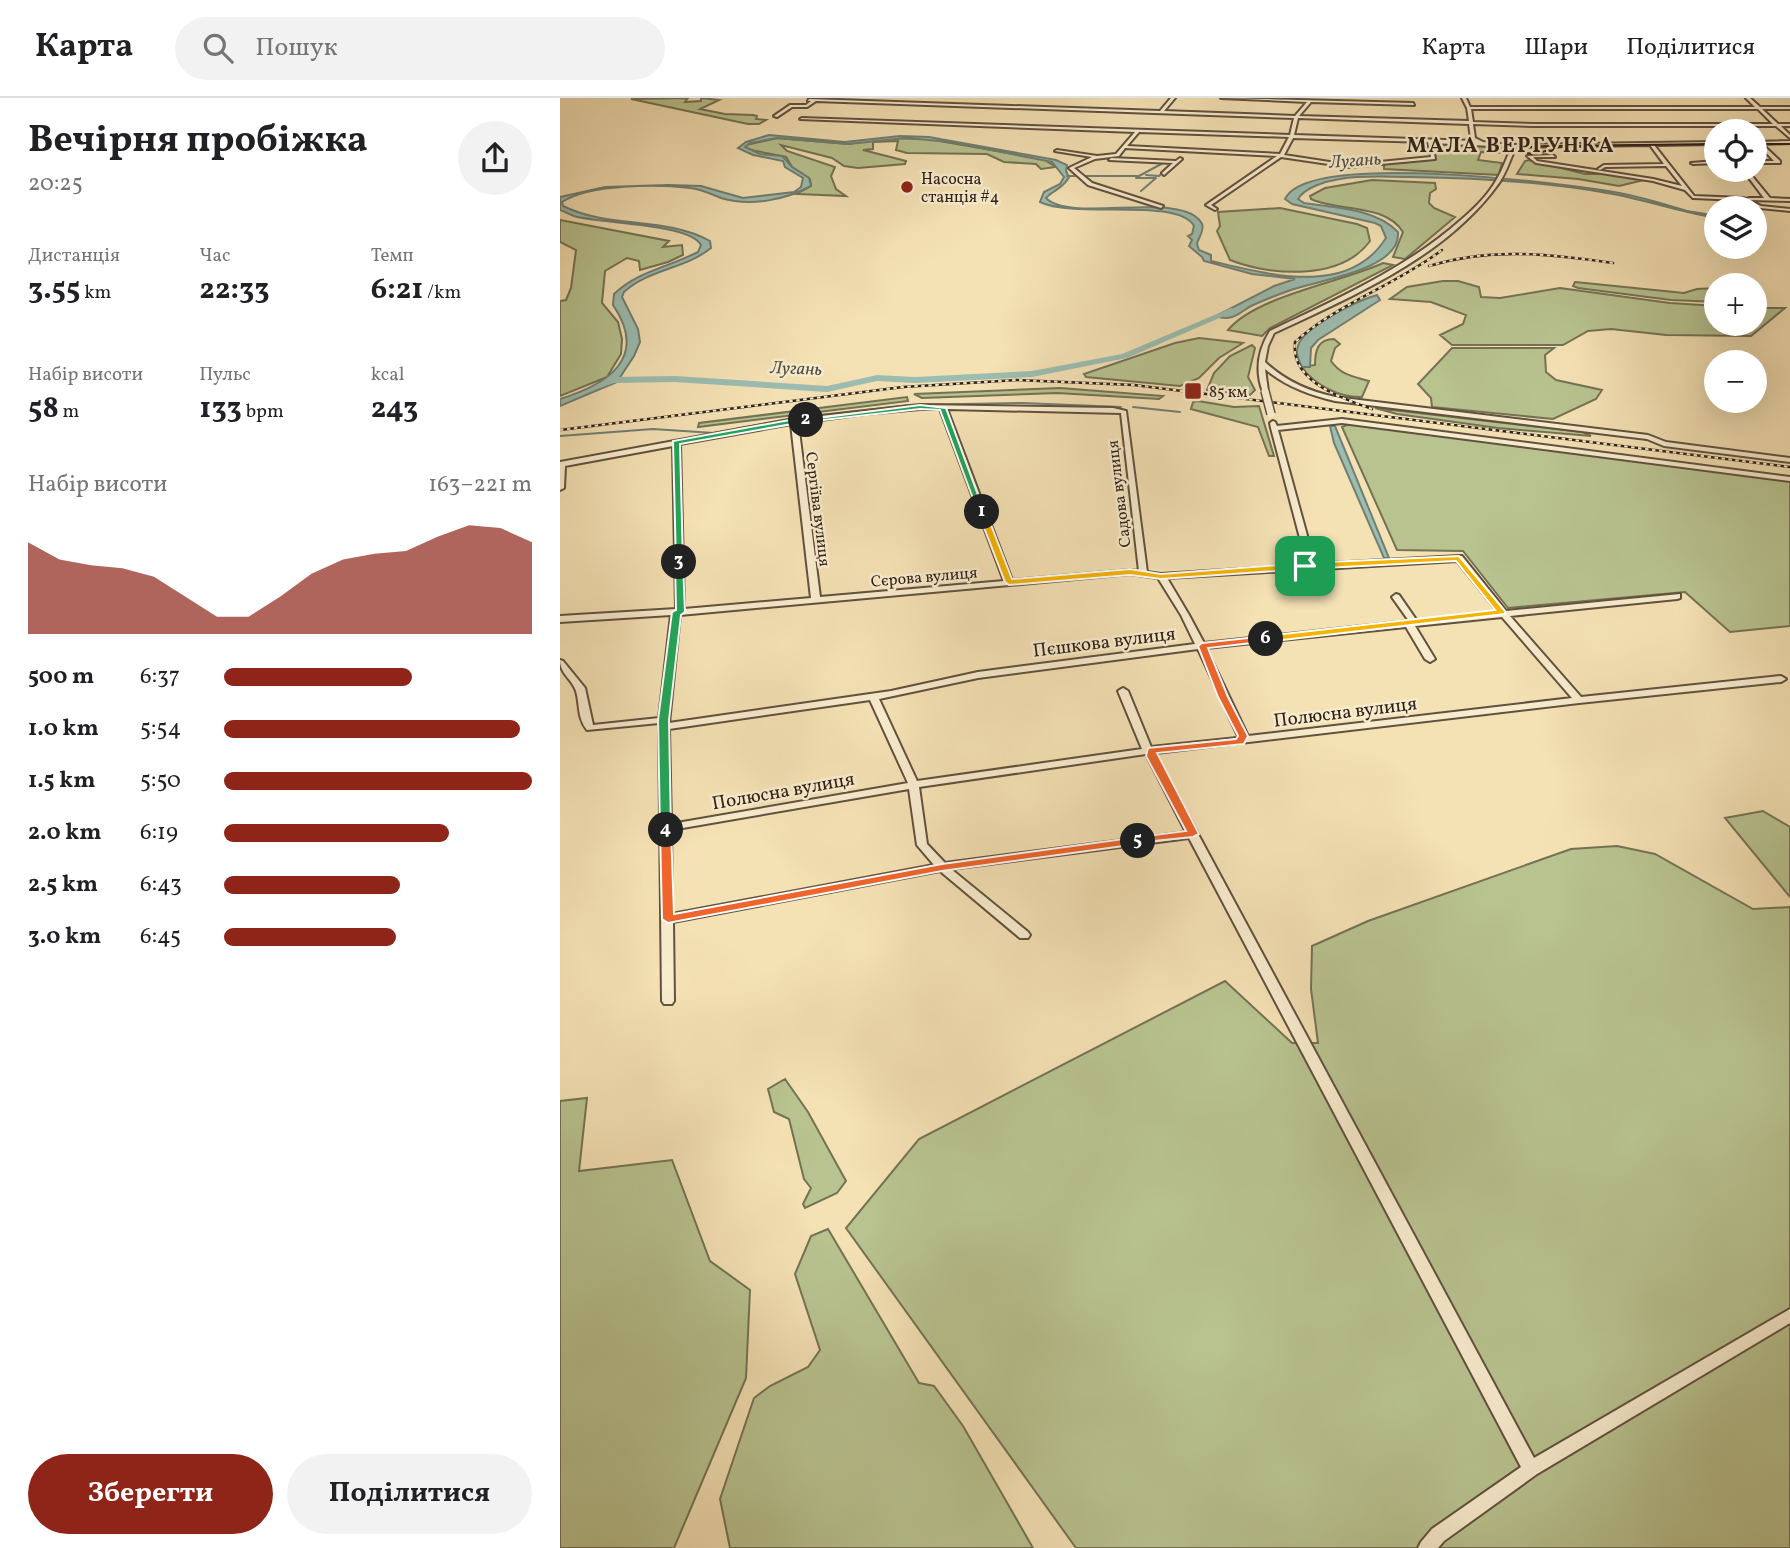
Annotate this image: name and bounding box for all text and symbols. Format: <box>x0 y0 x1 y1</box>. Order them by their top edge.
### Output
search box <box>175 17 665 80</box>
text: Карта <box>35 25 133 71</box>
icon: search <box>199 29 237 67</box>
text: Пошук <box>255 30 338 66</box>
text: Карта <box>1421 31 1486 65</box>
text: Шари <box>1524 31 1588 65</box>
text: Поділитися <box>1626 31 1755 65</box>
text: Вечірня пробіжка <box>28 115 368 168</box>
map controls <box>1704 119 1767 413</box>
button: locate <box>1704 119 1767 182</box>
button: share <box>458 121 532 195</box>
district label: МАЛА ВЕРГУНКА <box>1407 132 1615 161</box>
water label: Лугань <box>1327 147 1382 176</box>
text: 20:25 <box>28 168 83 200</box>
place label: Насосна станція #4 <box>921 169 999 209</box>
marker: Насосна станція #4 <box>899 179 915 195</box>
button: layers <box>1704 196 1767 259</box>
text: Дистанція <box>28 243 120 269</box>
text: Час <box>199 243 231 269</box>
text: Темп <box>371 243 414 269</box>
text: 3.55 <box>28 269 80 311</box>
text: 22:33 <box>199 269 270 311</box>
text: 6:21 <box>371 269 423 311</box>
button: + <box>1704 273 1767 336</box>
text: km <box>80 280 111 306</box>
text: /km <box>423 280 461 306</box>
button: − <box>1704 350 1767 413</box>
water label: Лугань <box>769 356 823 383</box>
text: Набір висоти <box>28 362 143 388</box>
text: Пульс <box>199 362 251 388</box>
text: kcal <box>371 362 404 388</box>
marker: 85 км <box>1183 381 1203 401</box>
place label: 85 км <box>1209 382 1247 404</box>
text: 58 <box>28 388 59 430</box>
text: 133 <box>199 388 242 430</box>
text: 243 <box>371 388 418 430</box>
text: m <box>59 399 79 425</box>
text: bpm <box>242 399 284 425</box>
pin: 2 <box>789 402 824 438</box>
text: 2 <box>801 406 810 432</box>
street label: Садова вулиця <box>1103 439 1137 549</box>
street label: Сергіїва вулиця <box>799 451 835 568</box>
text: Набір висоти <box>28 469 167 501</box>
text: 163–221 m <box>428 469 532 501</box>
pin: 1 <box>964 494 1000 530</box>
text: 1 <box>978 498 985 524</box>
pin <box>1275 536 1335 596</box>
pin: 3 <box>662 545 696 580</box>
icon: arrive <box>1286 547 1324 585</box>
text: 3 <box>674 548 683 574</box>
street label: Сєрова вулиця <box>870 562 978 594</box>
street label: Пєшкова вулиця <box>1031 621 1177 665</box>
pin: 6 <box>1248 622 1284 656</box>
text: 6 <box>1260 625 1271 651</box>
text: 500 m <box>28 661 94 693</box>
text: 6:37 <box>140 661 180 693</box>
street label: Полюсна вулиця <box>1272 691 1419 735</box>
text: 1.0 km <box>28 713 99 745</box>
text: 5:54 <box>140 713 181 745</box>
text: 1.5 km <box>28 765 95 797</box>
text: 5:50 <box>140 765 181 797</box>
street label: Полюсна вулиця <box>710 767 857 817</box>
pin: 4 <box>648 812 684 848</box>
text: 4 <box>660 816 671 842</box>
text: 2.0 km <box>28 817 101 849</box>
text: 6:19 <box>140 817 178 849</box>
pin: 5 <box>1120 824 1156 858</box>
text: 5 <box>1133 827 1142 853</box>
text: 2.5 km <box>28 869 98 901</box>
text: 6:43 <box>140 869 182 901</box>
text: 3.0 km <box>28 921 101 953</box>
text: 6:45 <box>140 921 181 953</box>
button: Зберегти <box>28 1454 273 1534</box>
button: Поділитися <box>287 1454 532 1534</box>

